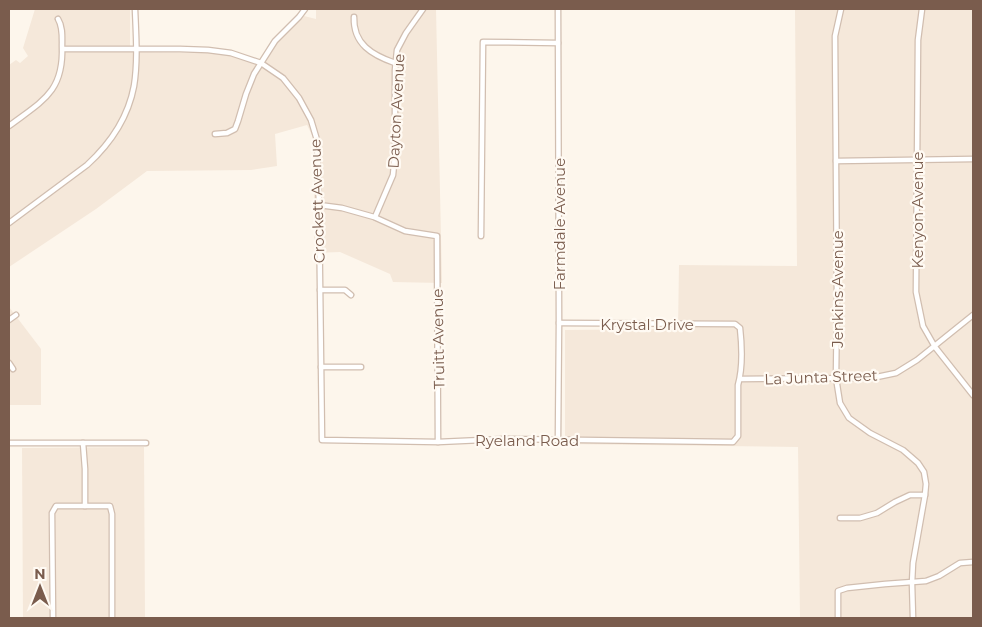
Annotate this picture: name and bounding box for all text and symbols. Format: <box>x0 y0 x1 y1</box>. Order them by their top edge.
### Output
street label: Dayton Avenue <box>384 53 408 169</box>
street label: Crockett Avenue <box>305 138 329 264</box>
street label: Kenyon Avenue <box>908 151 927 269</box>
street label: Farmdale Avenue <box>550 158 569 290</box>
street label: Jenkins Avenue <box>828 230 847 349</box>
street label: Truitt Avenue <box>428 288 448 390</box>
street label: Krystal Drive <box>600 315 694 334</box>
street label: La Junta Street <box>764 366 878 388</box>
street label: Ryeland Road <box>475 431 579 450</box>
north arrow <box>15 562 65 612</box>
text: N <box>34 565 46 583</box>

